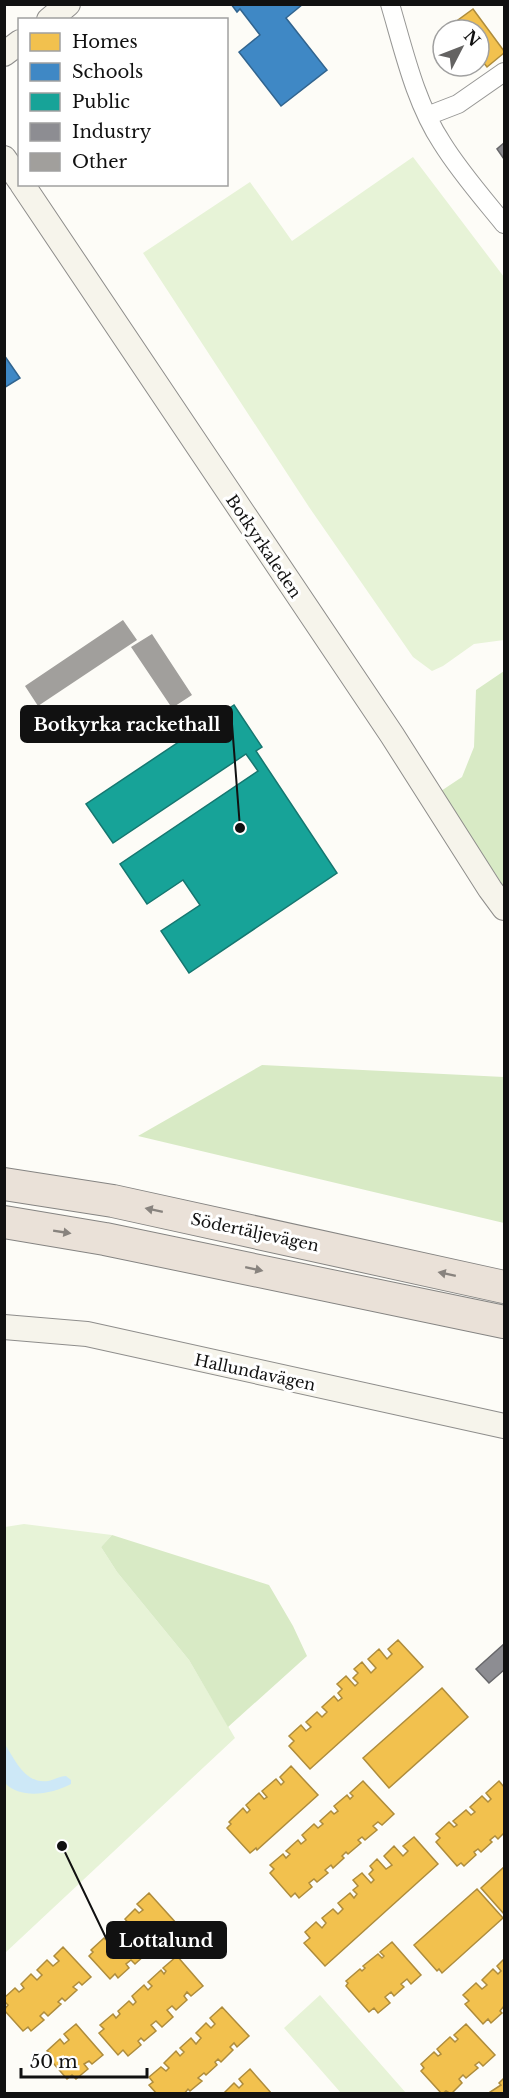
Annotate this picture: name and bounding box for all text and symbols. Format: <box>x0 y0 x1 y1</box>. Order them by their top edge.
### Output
legend <box>18 18 228 186</box>
north arrow <box>431 18 491 78</box>
text: N <box>460 26 485 50</box>
text: Homes <box>72 31 138 53</box>
text: Schools <box>72 61 143 83</box>
text: Public <box>72 91 130 113</box>
text: Industry <box>72 121 152 143</box>
text: Other <box>72 151 128 173</box>
street label: Botkyrkaleden <box>222 490 306 602</box>
callout: Botkyrka rackethall <box>21 706 232 742</box>
text: Botkyrka rackethall <box>33 714 221 736</box>
one-way arrow <box>145 1205 164 1214</box>
street label: Södertäljevägen <box>189 1209 321 1255</box>
one-way arrow <box>53 1227 72 1236</box>
one-way arrow <box>244 1265 263 1274</box>
one-way arrow <box>438 1269 457 1279</box>
street label: Hallundavägen <box>193 1349 317 1395</box>
callout: Lottalund <box>107 1922 226 1958</box>
text: Lottalund <box>119 1930 214 1952</box>
scale bar <box>21 2041 147 2079</box>
text: 50 m <box>30 2051 78 2073</box>

